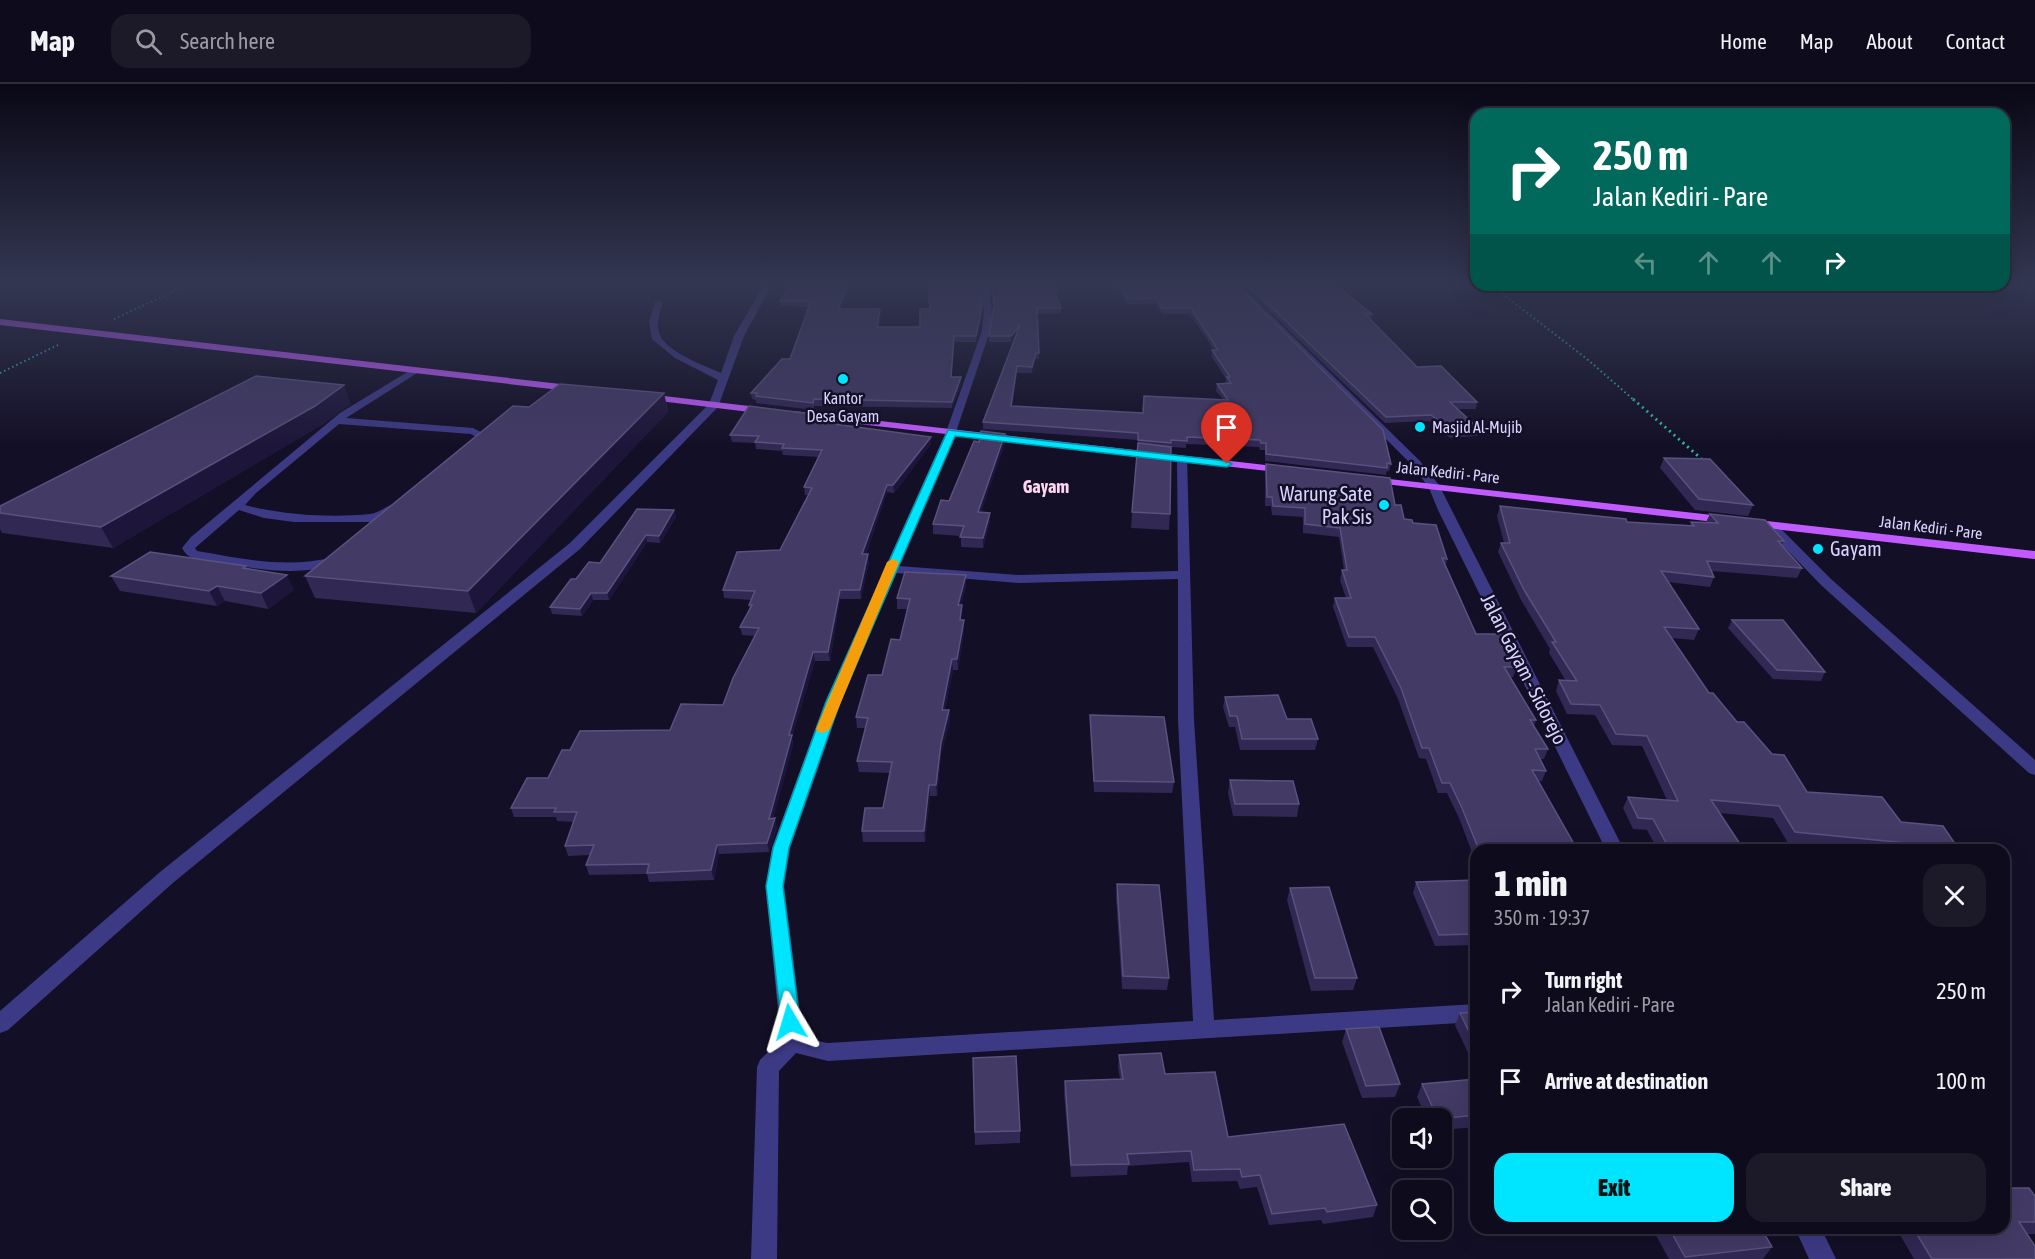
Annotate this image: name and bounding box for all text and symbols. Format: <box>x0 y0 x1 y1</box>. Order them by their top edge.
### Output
search box <box>111 14 531 68</box>
text: Map <box>30 25 75 57</box>
icon: search <box>132 25 165 58</box>
text: Search here <box>180 28 275 54</box>
text: Home <box>1720 29 1767 53</box>
text: Map <box>1800 29 1834 53</box>
text: About <box>1867 29 1913 53</box>
text: Contact <box>1946 29 2005 53</box>
text: 250 m <box>1593 131 1688 179</box>
icon: right <box>1494 132 1572 210</box>
text: Jalan Kediri - Pare <box>1593 181 1768 212</box>
icon: left <box>1629 246 1662 279</box>
icon: ahead <box>1692 246 1725 279</box>
icon: ahead <box>1755 246 1788 279</box>
icon: right <box>1818 246 1851 279</box>
marker: Kantor Desa Gayam <box>836 372 850 386</box>
place label: Kantor Desa Gayam <box>807 389 879 426</box>
pin <box>1201 402 1252 464</box>
icon: arrive <box>1210 411 1243 444</box>
place label: Masjid Al-Mujib <box>1432 418 1522 437</box>
marker: Masjid Al-Mujib <box>1413 420 1427 434</box>
street label: Jalan Kediri - Pare <box>1395 458 1501 486</box>
district label: Gayam <box>1023 476 1069 497</box>
place label: Warung Sate Pak Sis <box>1280 482 1372 528</box>
marker: Warung Sate Pak Sis <box>1377 498 1391 512</box>
street label: Jalan Kediri - Pare <box>1878 512 1984 542</box>
place label: Gayam <box>1830 537 1882 560</box>
marker: Gayam <box>1811 542 1825 556</box>
street label: Jalan Gayam - Sidorejo <box>1477 590 1572 748</box>
text: 1 min <box>1494 862 1568 904</box>
button: close <box>1923 864 1986 927</box>
text: 350 m · 19:37 <box>1494 906 1590 929</box>
text: Turn right <box>1545 967 1622 993</box>
icon: right <box>1494 975 1527 1008</box>
text: 250 m <box>1936 978 1986 1004</box>
position arrow <box>758 990 822 1054</box>
text: Jalan Kediri - Pare <box>1545 993 1675 1016</box>
icon: arrive <box>1494 1065 1527 1098</box>
text: Arrive at destination <box>1545 1068 1708 1094</box>
text: 100 m <box>1936 1068 1986 1094</box>
map controls <box>1392 1108 1452 1240</box>
button: sound <box>1392 1108 1452 1168</box>
button: Exit <box>1494 1153 1734 1222</box>
button: Share <box>1746 1153 1986 1222</box>
button: search <box>1392 1180 1452 1240</box>

